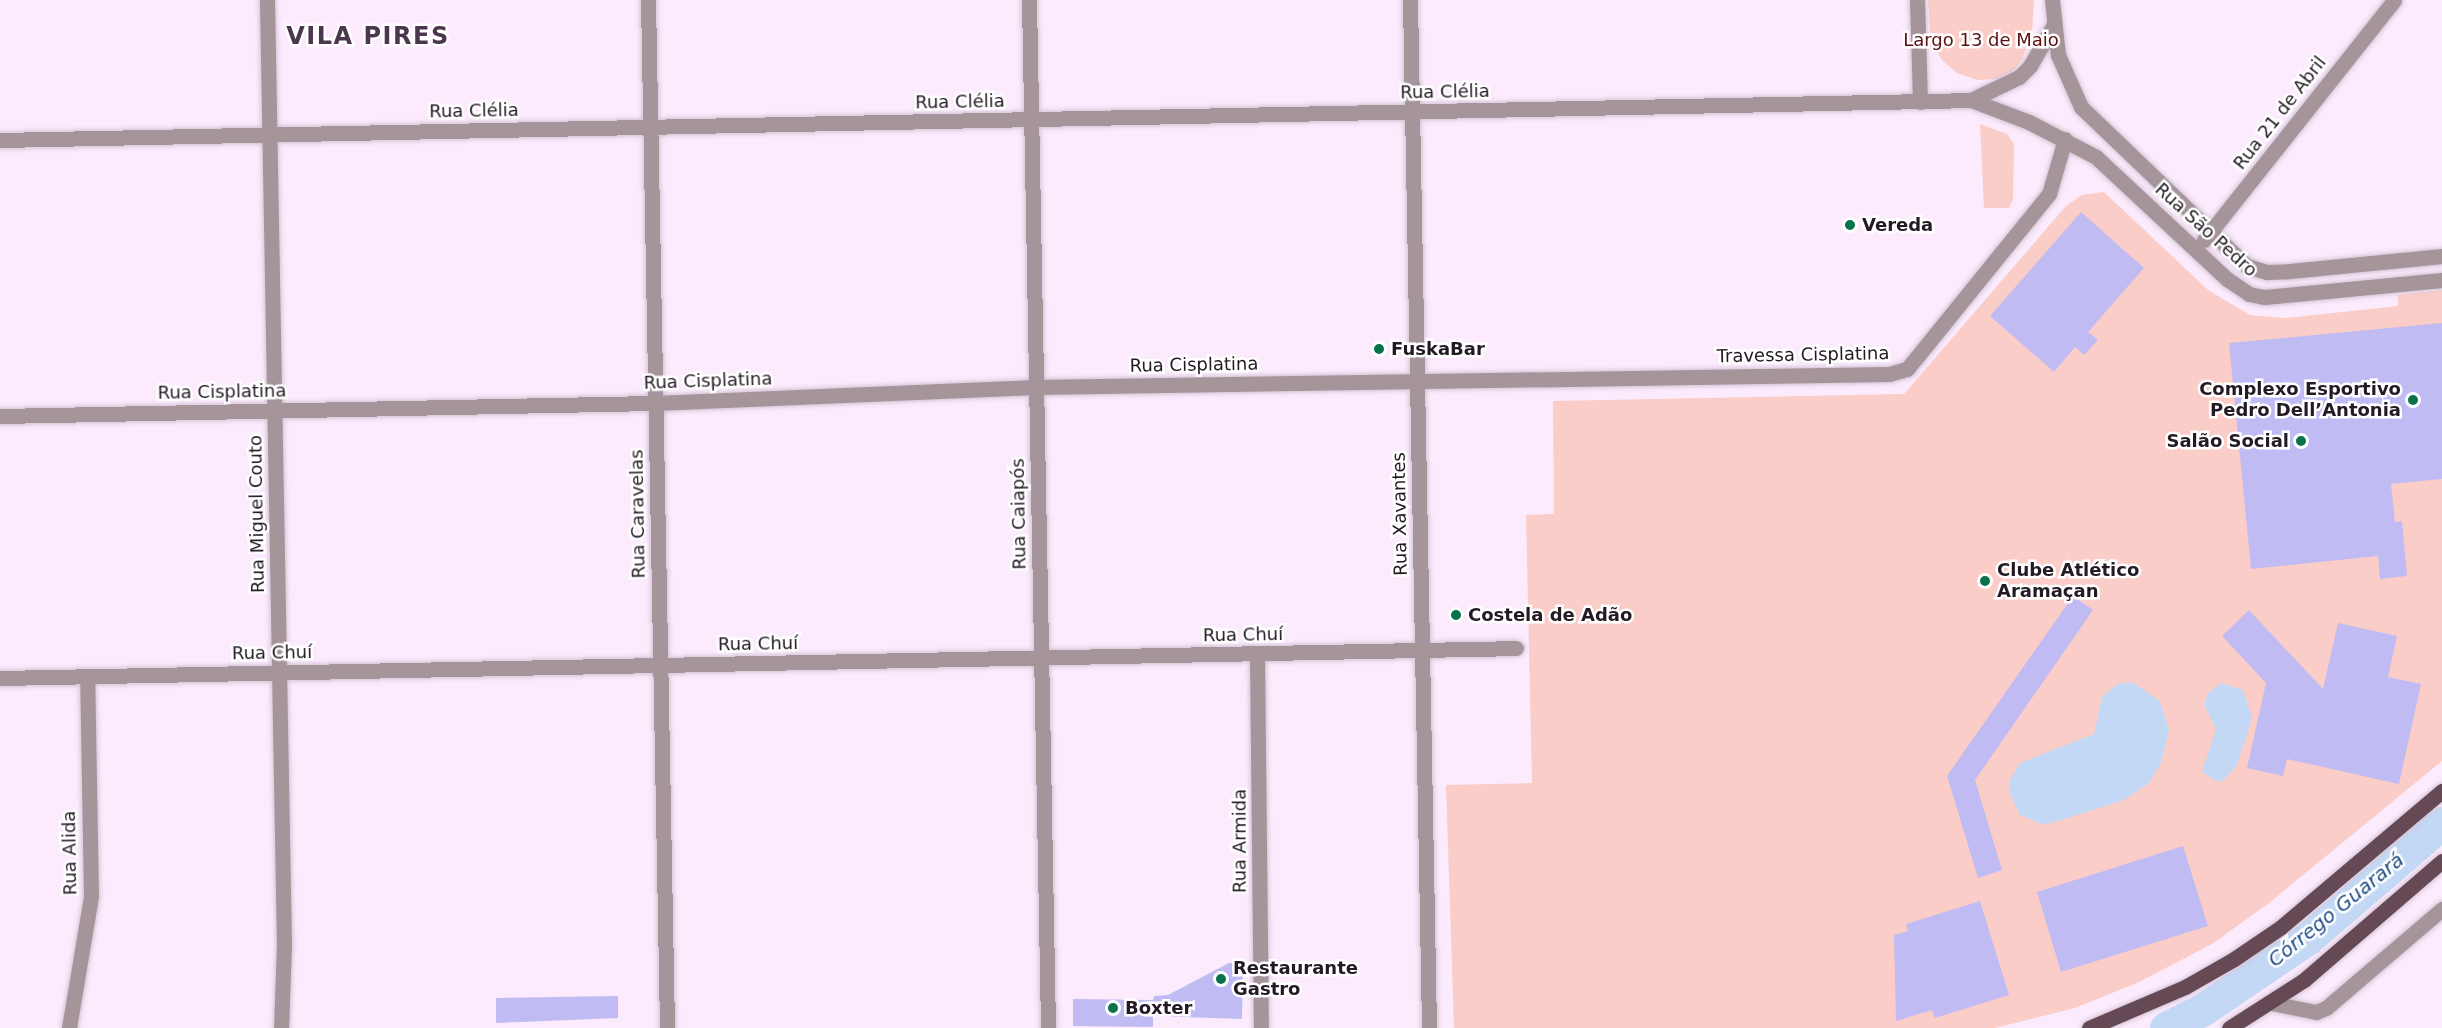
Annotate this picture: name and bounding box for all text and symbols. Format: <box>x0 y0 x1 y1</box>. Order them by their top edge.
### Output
district label: VILA PIRES <box>286 23 450 51</box>
park label: Largo 13 de Maio <box>1903 29 2059 51</box>
street label: Rua 21 de Abril <box>2229 52 2331 174</box>
street label: Rua Clélia <box>1400 80 1490 104</box>
street label: Rua Clélia <box>915 90 1005 114</box>
street label: Rua Clélia <box>429 99 519 123</box>
street label: Rua São Pedro <box>2151 179 2261 281</box>
place label: Vereda <box>1862 214 1933 236</box>
marker: Vereda <box>1843 218 1857 232</box>
place label: FuskaBar <box>1391 338 1485 360</box>
marker: FuskaBar <box>1372 342 1386 356</box>
street label: Travessa Cisplatina <box>1716 343 1890 367</box>
street label: Rua Cisplatina <box>1129 353 1259 377</box>
street label: Rua Cisplatina <box>643 368 773 394</box>
place label: Complexo Esportivo Pedro Dell’Antonia <box>2199 379 2401 422</box>
street label: Rua Cisplatina <box>157 380 287 404</box>
marker: Complexo Esportivo Pedro Dell’Antonia <box>2406 393 2420 407</box>
place label: Salão Social <box>2166 430 2289 452</box>
marker: Salão Social <box>2294 434 2308 448</box>
street label: Rua Miguel Couto <box>245 435 269 593</box>
street label: Rua Caravelas <box>626 449 650 579</box>
street label: Rua Xavantes <box>1388 452 1412 576</box>
street label: Rua Caiapós <box>1007 458 1031 570</box>
place label: Clube Atlético Aramaçan <box>1997 560 2139 602</box>
marker: Clube Atlético Aramaçan <box>1978 574 1992 588</box>
place label: Costela de Adão <box>1468 604 1632 626</box>
marker: Costela de Adão <box>1449 608 1463 622</box>
street label: Rua Chuí <box>1203 624 1283 646</box>
street label: Rua Chuí <box>718 633 798 655</box>
street label: Rua Chuí <box>232 642 312 664</box>
street label: Rua Armida <box>1229 789 1251 893</box>
street label: Rua Alida <box>58 811 82 895</box>
water label: Córrego Guarará <box>2263 848 2409 972</box>
place label: Restaurante Gastro <box>1233 958 1358 1000</box>
marker: Restaurante Gastro <box>1214 972 1228 986</box>
place label: Boxter <box>1125 997 1192 1019</box>
marker: Boxter <box>1106 1001 1120 1015</box>

